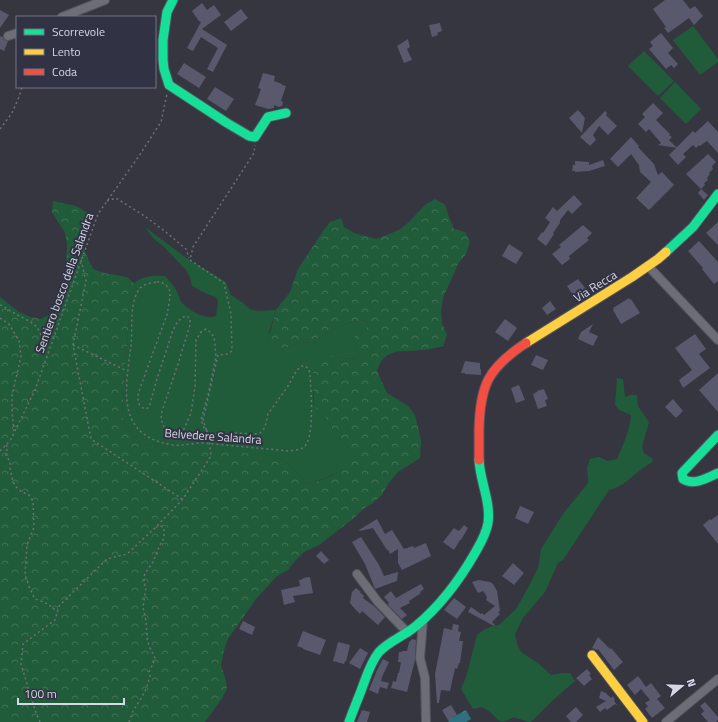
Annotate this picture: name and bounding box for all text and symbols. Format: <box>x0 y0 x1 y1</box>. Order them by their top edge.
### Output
legend <box>16 16 156 88</box>
text: Scorrevole <box>52 22 105 41</box>
text: Lento <box>52 42 81 61</box>
text: Coda <box>52 62 77 81</box>
street label: Sentiero bosco della Salandra <box>30 210 98 356</box>
street label: Via Recca <box>570 265 620 307</box>
street label: Belvedere Salandra <box>164 423 262 449</box>
north arrow <box>662 666 702 706</box>
text: N <box>683 677 700 689</box>
scale bar <box>18 680 124 706</box>
text: 100 m <box>24 684 57 703</box>

